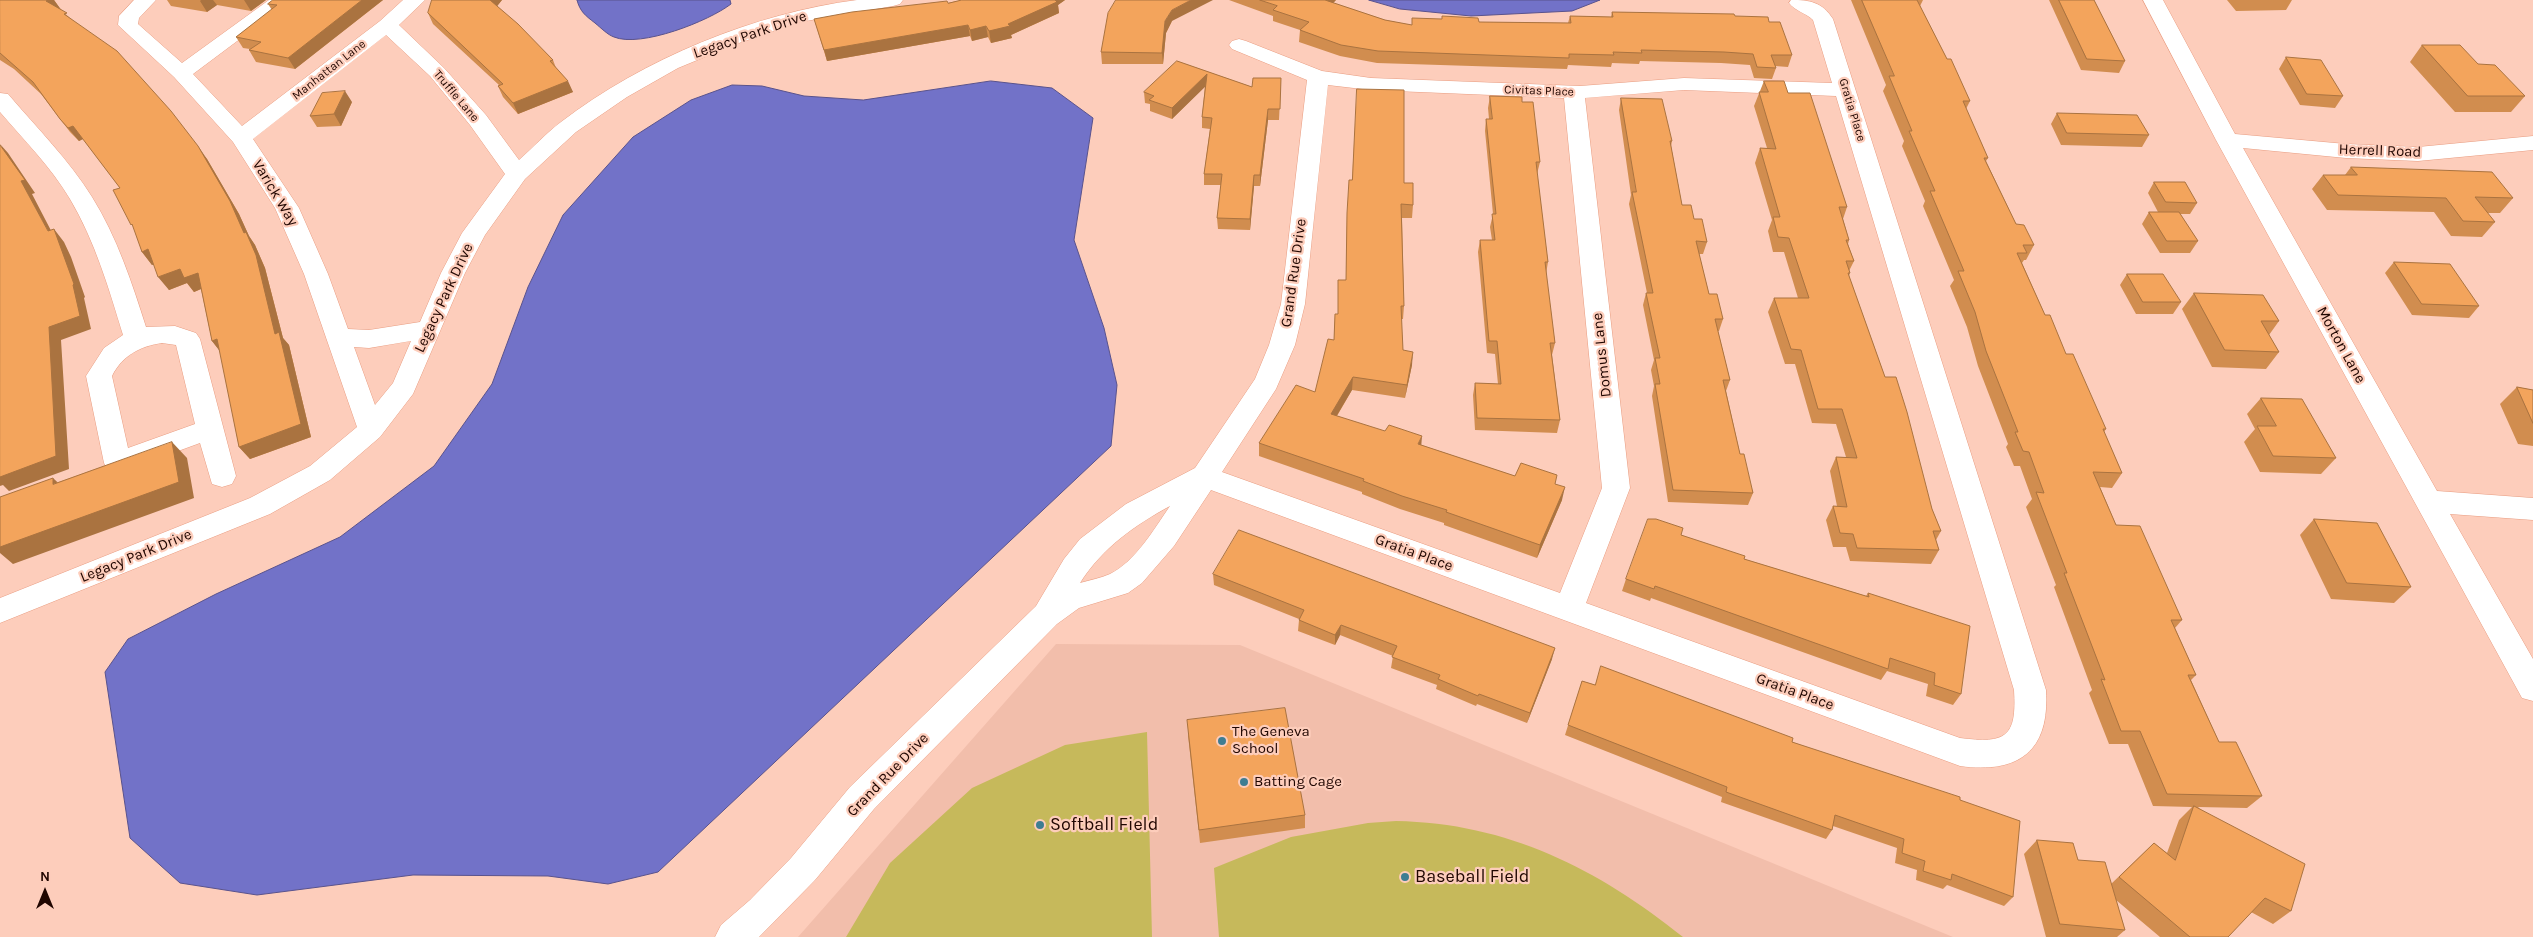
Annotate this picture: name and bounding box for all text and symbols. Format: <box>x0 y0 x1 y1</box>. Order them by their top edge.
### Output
street label: Legacy Park Drive <box>691 7 809 63</box>
street label: Manhattan Lane <box>289 37 369 103</box>
street label: Truffle Lane <box>430 67 482 125</box>
street label: Gratia Place <box>1836 77 1868 143</box>
street label: Civitas Place <box>1504 83 1574 99</box>
street label: Herrell Road <box>2338 141 2422 161</box>
street label: Varick Way <box>248 157 302 229</box>
street label: Grand Rue Drive <box>1277 218 1311 328</box>
street label: Legacy Park Drive <box>411 240 477 356</box>
street label: Morton Lane <box>2313 304 2369 386</box>
street label: Domus Lane <box>1589 312 1615 398</box>
street label: Legacy Park Drive <box>78 525 194 587</box>
street label: Gratia Place <box>1373 531 1455 575</box>
street label: Gratia Place <box>1754 670 1836 714</box>
place label: The Geneva School <box>1232 723 1310 758</box>
street label: Grand Rue Drive <box>844 729 932 821</box>
marker: The Geneva School <box>1216 735 1228 747</box>
place label: Batting Cage <box>1254 773 1342 791</box>
marker: Batting Cage <box>1238 776 1250 788</box>
place label: Softball Field <box>1050 814 1158 836</box>
marker: Softball Field <box>1034 819 1046 831</box>
place label: Baseball Field <box>1415 866 1529 888</box>
north arrow <box>20 867 70 917</box>
text: N <box>40 868 50 885</box>
marker: Baseball Field <box>1399 871 1411 883</box>

